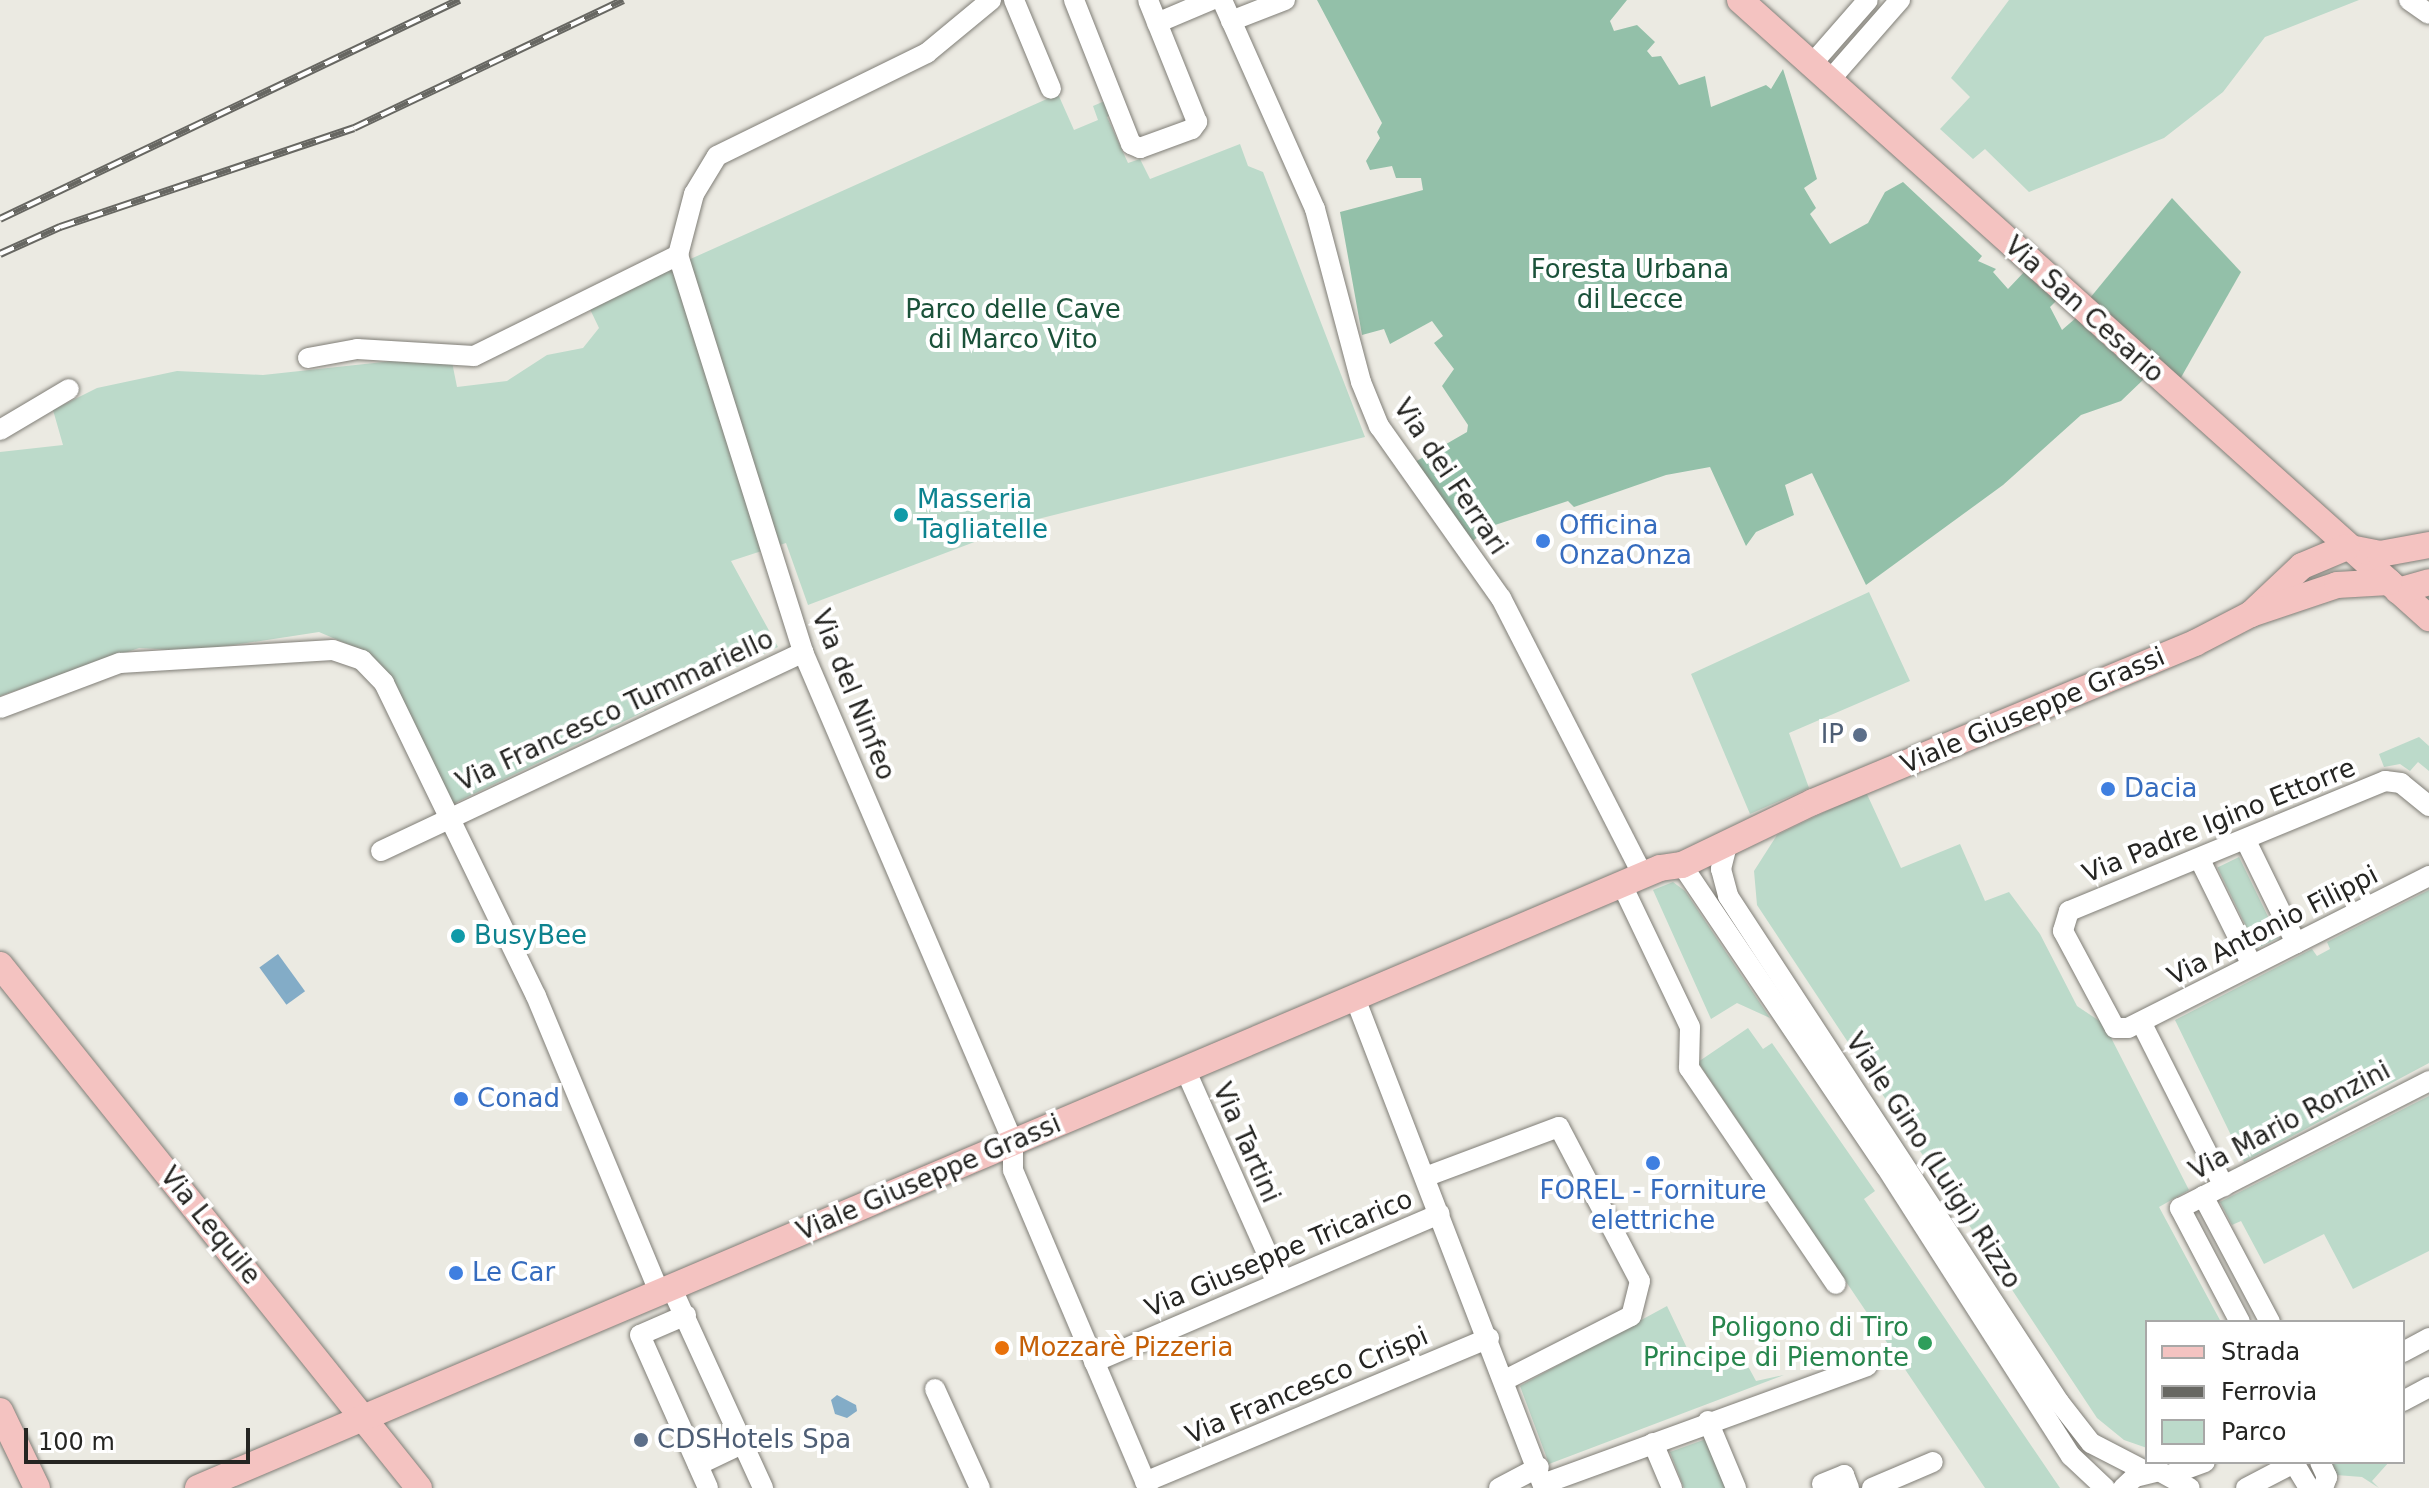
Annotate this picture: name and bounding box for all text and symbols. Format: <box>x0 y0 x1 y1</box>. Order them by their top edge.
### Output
street label: Via San Cesario <box>1998 230 2170 390</box>
park label: Foresta Urbana di Lecce <box>1531 254 1729 316</box>
park label: Parco delle Cave di Marco Vito <box>905 294 1121 356</box>
street label: Via dei Ferrari <box>1386 393 1514 561</box>
place label: Masseria Tagliatelle <box>917 484 1048 546</box>
marker: Masseria Tagliatelle <box>892 506 910 524</box>
place label: Officina OnzaOnza <box>1559 510 1692 572</box>
marker: Officina OnzaOnza <box>1534 532 1552 550</box>
street label: Via del Ninfeo <box>805 605 901 785</box>
street label: Via Francesco Tummariello <box>451 624 779 798</box>
street label: Viale Giuseppe Grassi <box>1896 641 2170 781</box>
place label: IP <box>1821 719 1844 751</box>
marker: IP <box>1851 726 1869 744</box>
street label: Via Padre Igino Ettorre <box>2078 752 2360 890</box>
place label: Dacia <box>2124 773 2197 805</box>
marker: Dacia <box>2099 780 2117 798</box>
street label: Via Antonio Filippi <box>2163 859 2383 993</box>
place label: BusyBee <box>474 920 587 952</box>
marker: BusyBee <box>449 927 467 945</box>
street label: Viale Gino (Luigi) Rizzo <box>1839 1027 2027 1295</box>
street label: Via Mario Ronzini <box>2184 1055 2396 1187</box>
street label: Via Tartini <box>1206 1078 1286 1208</box>
place label: Conad <box>477 1083 560 1115</box>
marker: Conad <box>452 1090 470 1108</box>
street label: Viale Giuseppe Grassi <box>792 1108 1066 1248</box>
marker: FOREL - Forniture elettriche <box>1644 1154 1662 1172</box>
street label: Via Lequile <box>153 1161 267 1291</box>
place label: FOREL - Forniture elettriche <box>1540 1175 1766 1236</box>
street label: Via Giuseppe Tricarico <box>1141 1183 1417 1325</box>
place label: Le Car <box>472 1257 555 1289</box>
marker: Le Car <box>447 1264 465 1282</box>
place label: Poligono di Tiro Principe di Piemonte <box>1643 1312 1909 1374</box>
legend <box>2145 1320 2405 1464</box>
street label: Via Francesco Crispi <box>1181 1321 1433 1451</box>
place label: Mozzarè Pizzeria <box>1018 1332 1233 1364</box>
marker: Poligono di Tiro Principe di Piemonte <box>1916 1334 1934 1352</box>
text: Strada <box>2221 1338 2300 1366</box>
marker: Mozzarè Pizzeria <box>993 1339 1011 1357</box>
text: Ferrovia <box>2221 1378 2317 1406</box>
scale bar <box>28 1412 254 1462</box>
text: Parco <box>2221 1418 2286 1446</box>
place label: CDSHotels Spa <box>657 1424 851 1456</box>
text: 100 m <box>38 1428 115 1456</box>
marker: CDSHotels Spa <box>632 1431 650 1449</box>

